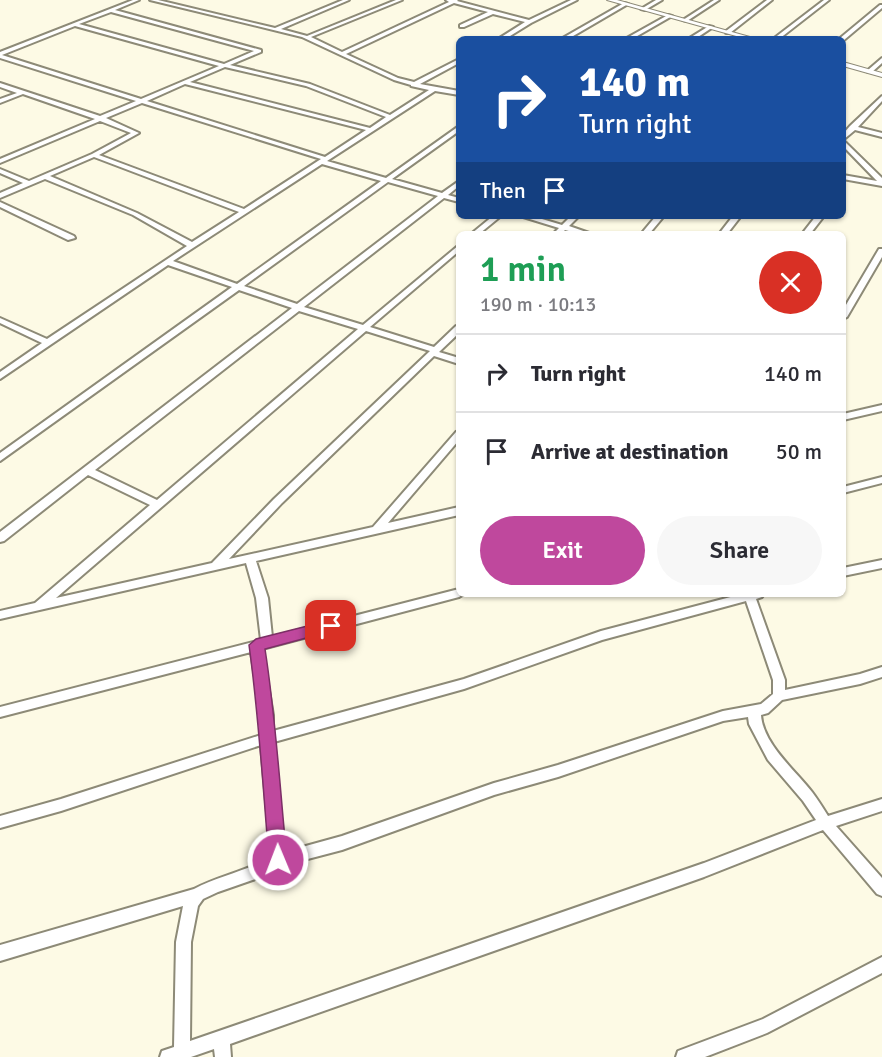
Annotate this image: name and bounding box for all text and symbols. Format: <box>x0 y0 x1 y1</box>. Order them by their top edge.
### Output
text: 140 m <box>579 57 690 108</box>
icon: right <box>480 60 558 138</box>
text: Turn right <box>579 108 692 141</box>
icon: arrive <box>538 174 571 207</box>
text: Then <box>480 177 526 204</box>
text: 1 min <box>480 247 566 292</box>
button: close <box>759 251 822 314</box>
text: 190 m · 10:13 <box>480 292 596 317</box>
icon: right <box>480 357 513 390</box>
text: Turn right <box>531 360 626 387</box>
text: 140 m <box>764 360 822 387</box>
icon: arrive <box>480 435 513 468</box>
text: Arrive at destination <box>531 438 728 465</box>
text: 50 m <box>776 438 822 465</box>
button: Exit <box>480 516 645 585</box>
button: Share <box>657 516 822 585</box>
pin <box>305 600 356 651</box>
icon: arrive <box>314 609 347 642</box>
position arrow <box>246 828 310 892</box>

